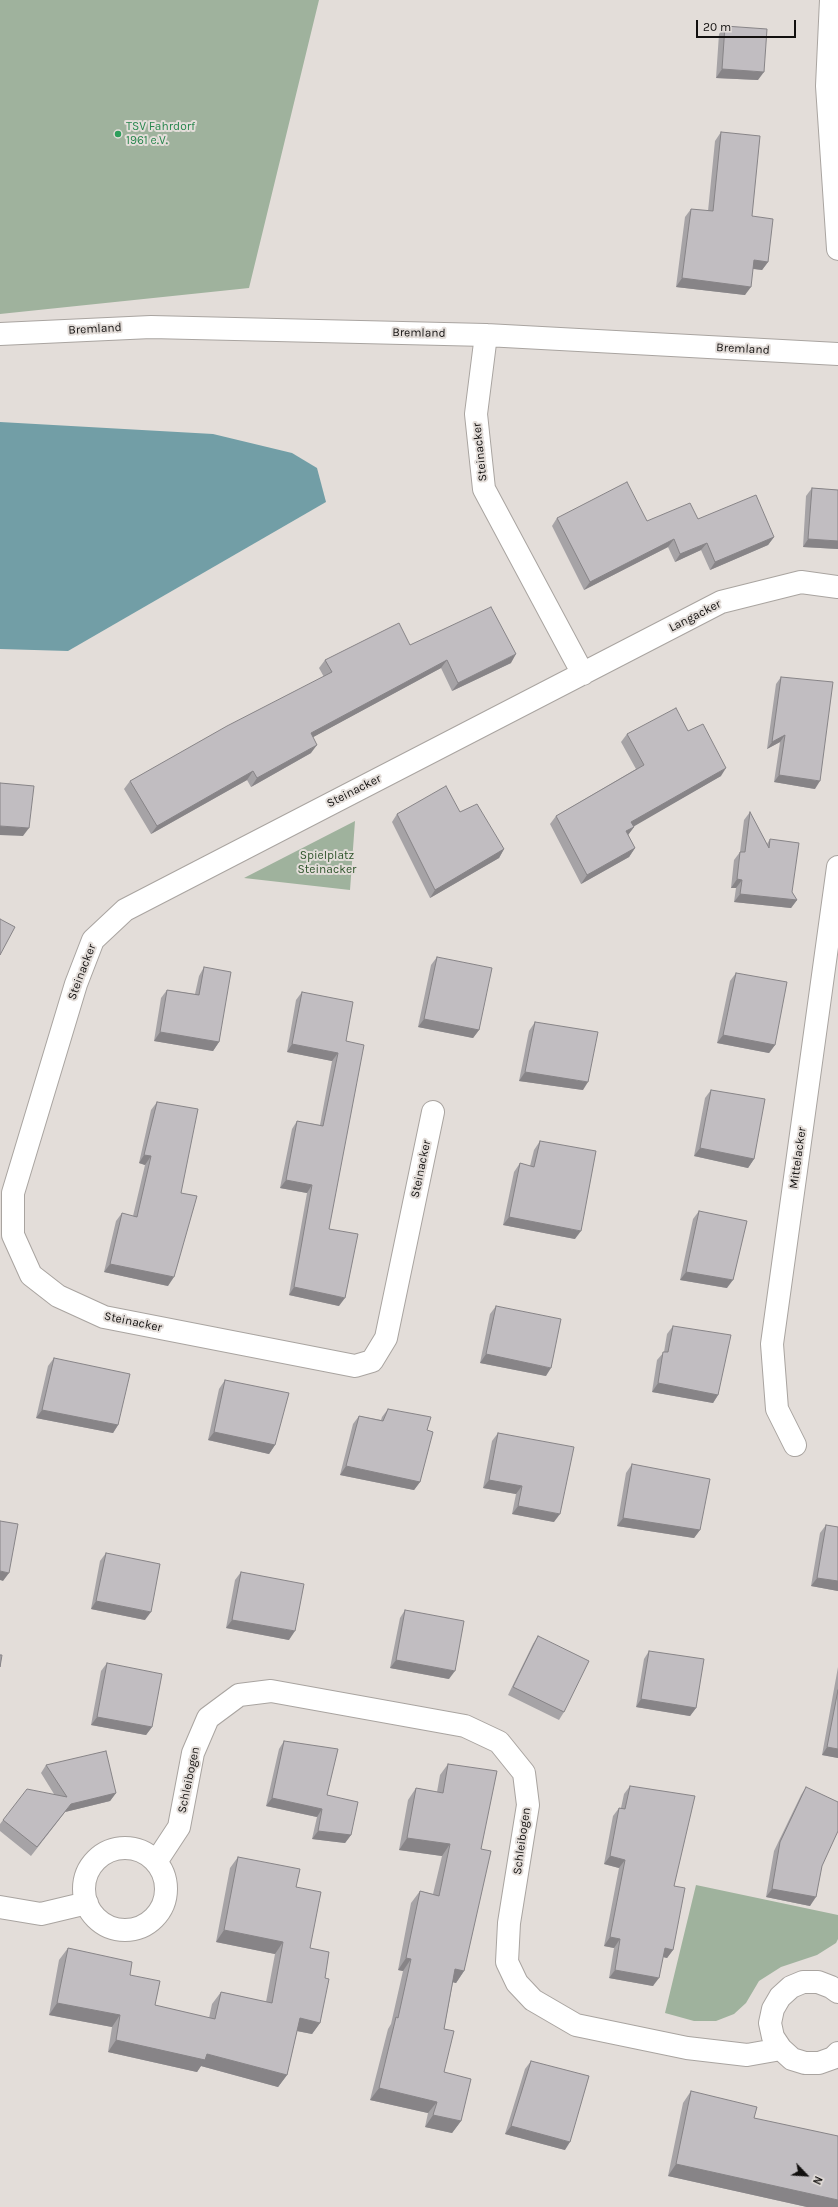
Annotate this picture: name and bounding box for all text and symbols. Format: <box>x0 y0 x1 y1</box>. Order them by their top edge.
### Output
scale bar <box>698 12 798 38</box>
text: 20 m <box>703 20 731 34</box>
place label: TSV Fahrdorf 1961 e.V. <box>126 120 195 148</box>
marker: TSV Fahrdorf 1961 e.V. <box>113 129 123 139</box>
street label: Bremland <box>68 320 122 338</box>
street label: Bremland <box>392 325 446 341</box>
street label: Bremland <box>716 340 770 358</box>
street label: Steinacker <box>470 422 490 482</box>
street label: Langacker <box>667 597 723 635</box>
street label: Steinacker <box>325 771 383 811</box>
park label: Spielplatz Steinacker <box>298 849 356 877</box>
street label: Steinacker <box>65 942 99 1002</box>
street label: Mittelacker <box>787 1126 809 1190</box>
street label: Steinacker <box>408 1139 434 1199</box>
street label: Steinacker <box>103 1309 163 1335</box>
street label: Schleibogen <box>175 1745 203 1815</box>
street label: Schleibogen <box>510 1807 534 1875</box>
north arrow <box>786 2155 826 2195</box>
text: N <box>810 2174 825 2187</box>

